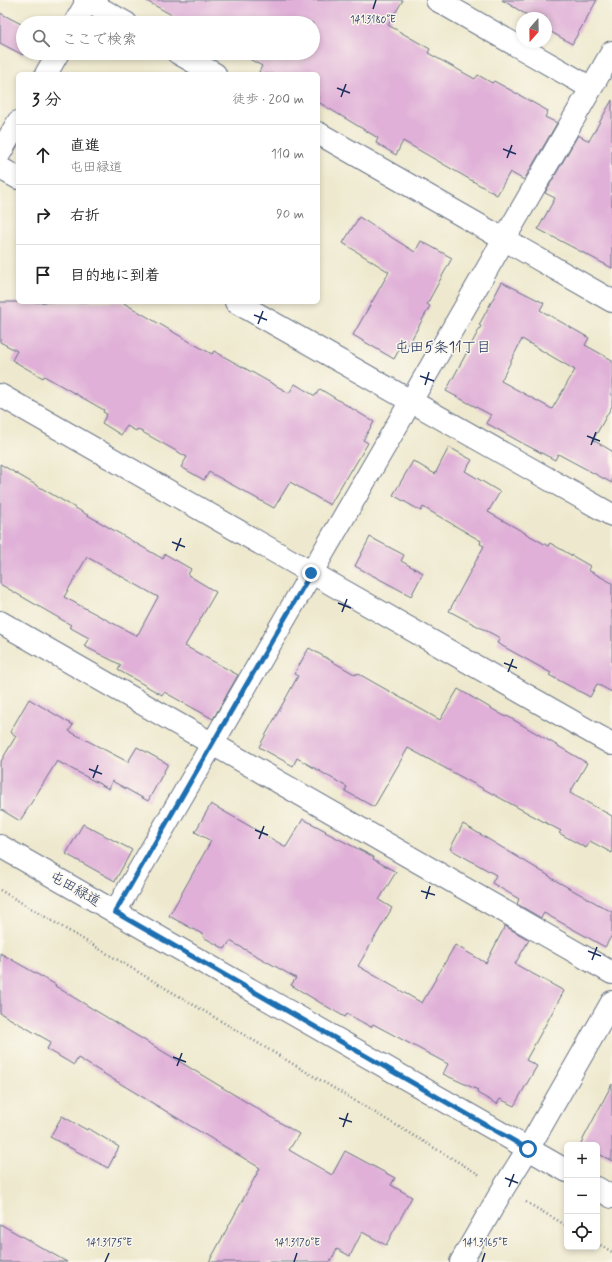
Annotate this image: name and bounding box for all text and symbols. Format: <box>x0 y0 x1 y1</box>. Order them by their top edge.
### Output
north arrow <box>516 12 552 48</box>
text: 141.3180°E <box>350 13 396 27</box>
search box <box>16 16 320 60</box>
icon: search <box>30 27 52 49</box>
text: ここで検索 <box>62 30 137 50</box>
text: 3 分 <box>32 89 61 111</box>
text: 徒歩 · 200 m <box>233 91 304 108</box>
text: 直進 <box>70 136 100 156</box>
icon: ahead <box>32 144 54 166</box>
text: 110 m <box>271 146 304 163</box>
text: 屯田緑道 <box>70 159 122 176</box>
icon: right <box>32 204 54 226</box>
text: 右折 <box>70 206 100 226</box>
text: 90 m <box>276 206 304 223</box>
icon: arrive <box>32 264 54 286</box>
text: 目的地に到着 <box>70 266 160 286</box>
district label: 屯田5条11丁目 <box>394 338 492 358</box>
route end <box>302 564 320 582</box>
street label: 屯田緑道 <box>46 867 104 911</box>
route start <box>519 1140 537 1158</box>
map controls <box>564 1142 600 1250</box>
button: + <box>564 1142 600 1178</box>
button: − <box>564 1178 600 1214</box>
button: locate <box>564 1214 600 1250</box>
text: 141.3175°E <box>86 1236 132 1250</box>
text: 141.3170°E <box>274 1236 320 1250</box>
text: 141.3165°E <box>462 1236 508 1250</box>

